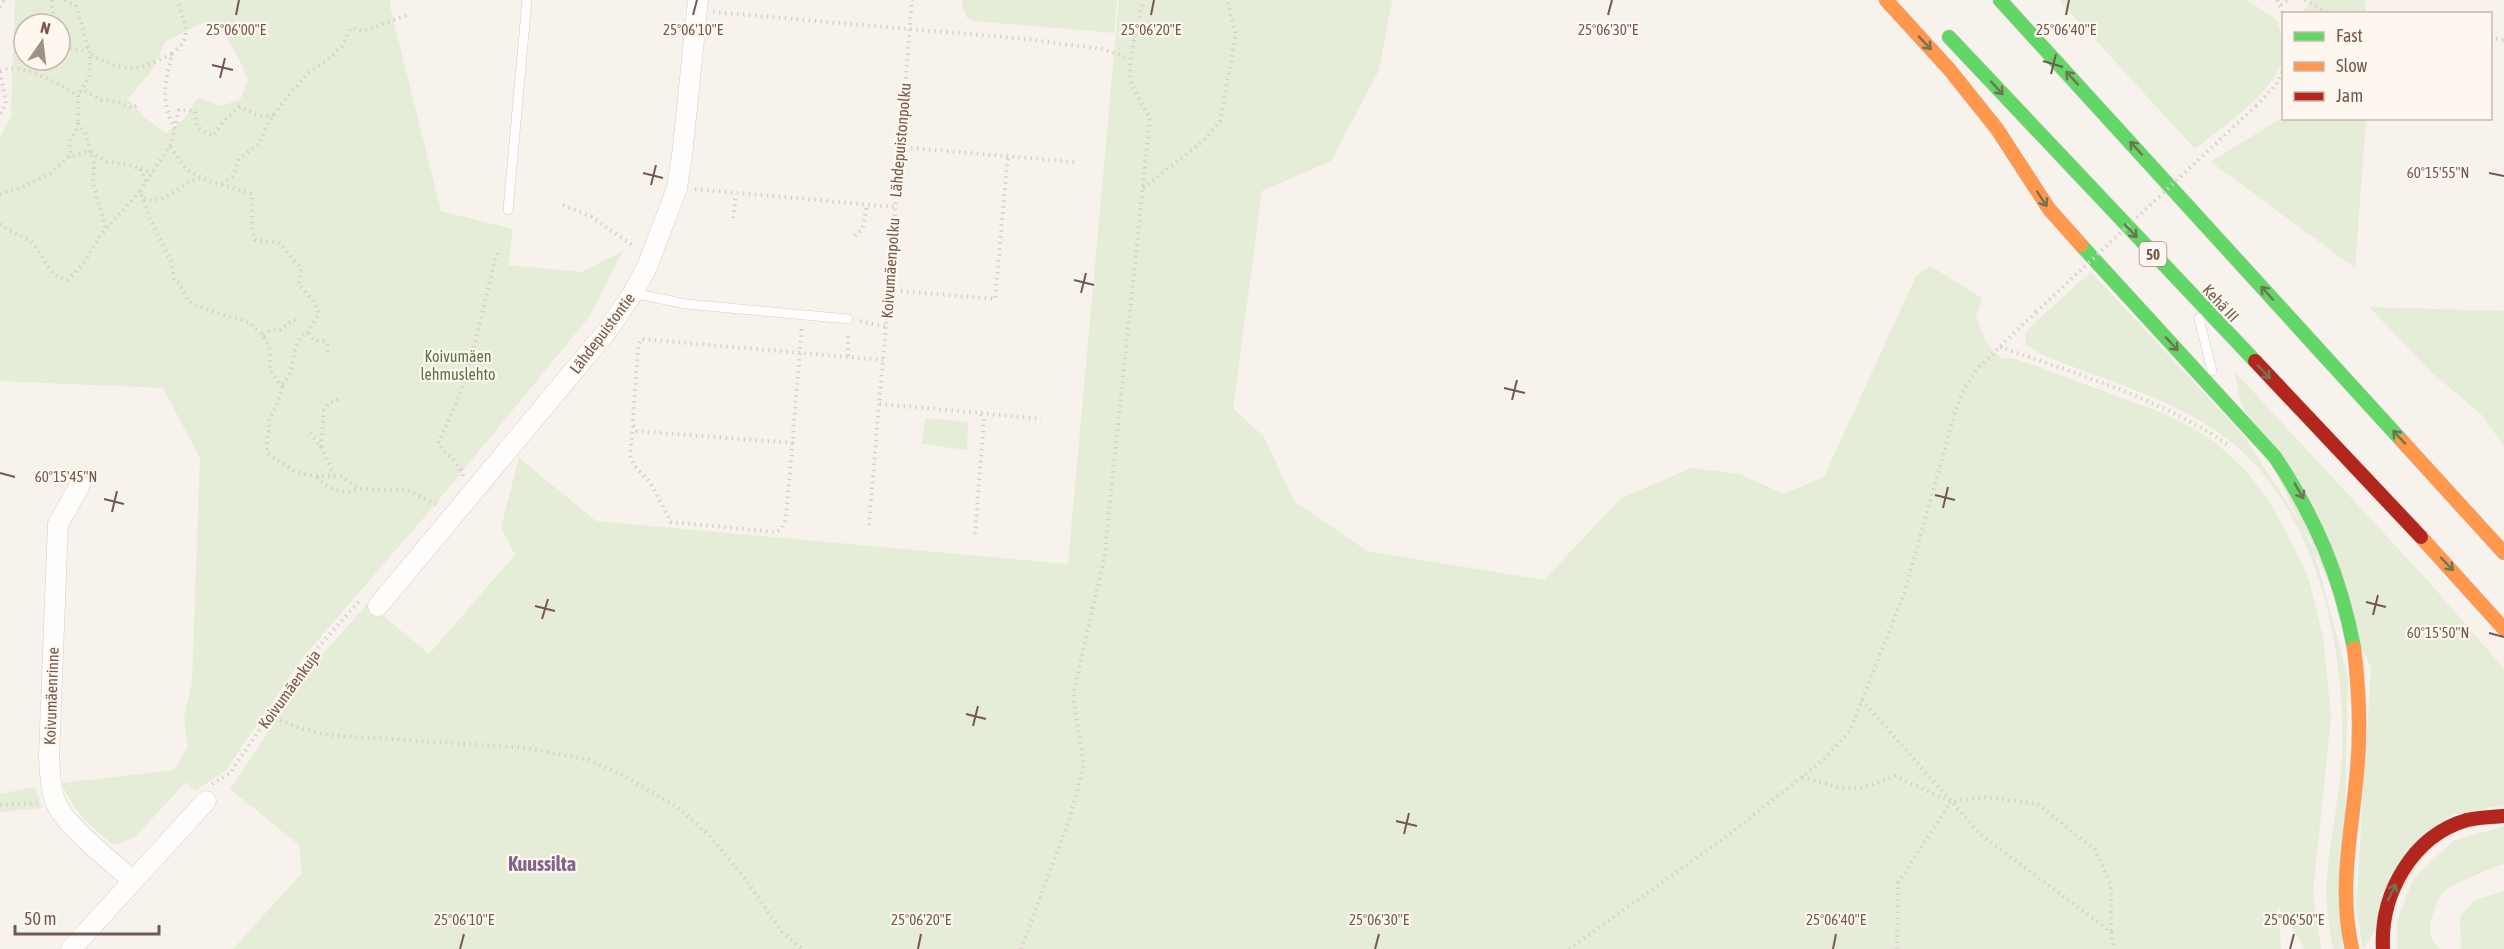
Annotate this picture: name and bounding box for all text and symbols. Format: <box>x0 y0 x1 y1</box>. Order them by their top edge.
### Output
north arrow <box>12 12 72 72</box>
legend <box>2282 12 2492 120</box>
text: N <box>39 18 52 37</box>
text: 25°06'00"E <box>206 21 267 38</box>
text: 25°06'10"E <box>663 21 724 38</box>
text: 25°06'20"E <box>1121 21 1182 38</box>
text: 25°06'30"E <box>1578 21 1639 38</box>
text: 25°06'40"E <box>2036 21 2097 38</box>
text: Fast <box>2336 25 2363 46</box>
one-way arrow <box>1918 35 1932 50</box>
text: Slow <box>2336 55 2367 76</box>
one-way arrow <box>2065 70 2079 85</box>
one-way arrow <box>1990 81 2004 96</box>
street label: Lähdepuistonpolku <box>886 82 915 198</box>
text: Jam <box>2336 85 2363 106</box>
one-way arrow <box>2129 141 2143 156</box>
text: 60°15'55"N <box>2407 164 2469 181</box>
one-way arrow <box>2036 190 2048 206</box>
street label: Koivumäenpolku <box>877 217 904 319</box>
one-way arrow <box>2124 223 2138 238</box>
road number: 50 <box>2140 242 2166 266</box>
street label: Kehä III <box>2199 281 2243 325</box>
one-way arrow <box>2260 286 2274 301</box>
street label: Lähdepuistontie <box>566 289 639 377</box>
one-way arrow <box>2165 336 2179 351</box>
park label: Koivumäen lehmuslehto <box>420 347 496 383</box>
one-way arrow <box>2257 365 2272 380</box>
one-way arrow <box>2392 429 2406 444</box>
text: 60°15'45"N <box>35 468 97 485</box>
one-way arrow <box>2294 482 2305 500</box>
one-way arrow <box>2440 557 2455 572</box>
text: 60°15'50"N <box>2407 624 2469 641</box>
street label: Koivumäenkuja <box>254 646 324 732</box>
street label: Koivumäenrinne <box>40 647 62 745</box>
district label: Kuussilta <box>508 852 576 875</box>
one-way arrow <box>2386 884 2398 902</box>
scale bar <box>15 898 159 936</box>
text: 50 m <box>24 908 56 929</box>
text: 25°06'10"E <box>434 911 495 928</box>
text: 25°06'20"E <box>891 911 952 928</box>
text: 25°06'30"E <box>1349 911 1410 928</box>
text: 25°06'40"E <box>1806 911 1867 928</box>
text: 25°06'50"E <box>2264 911 2325 928</box>

